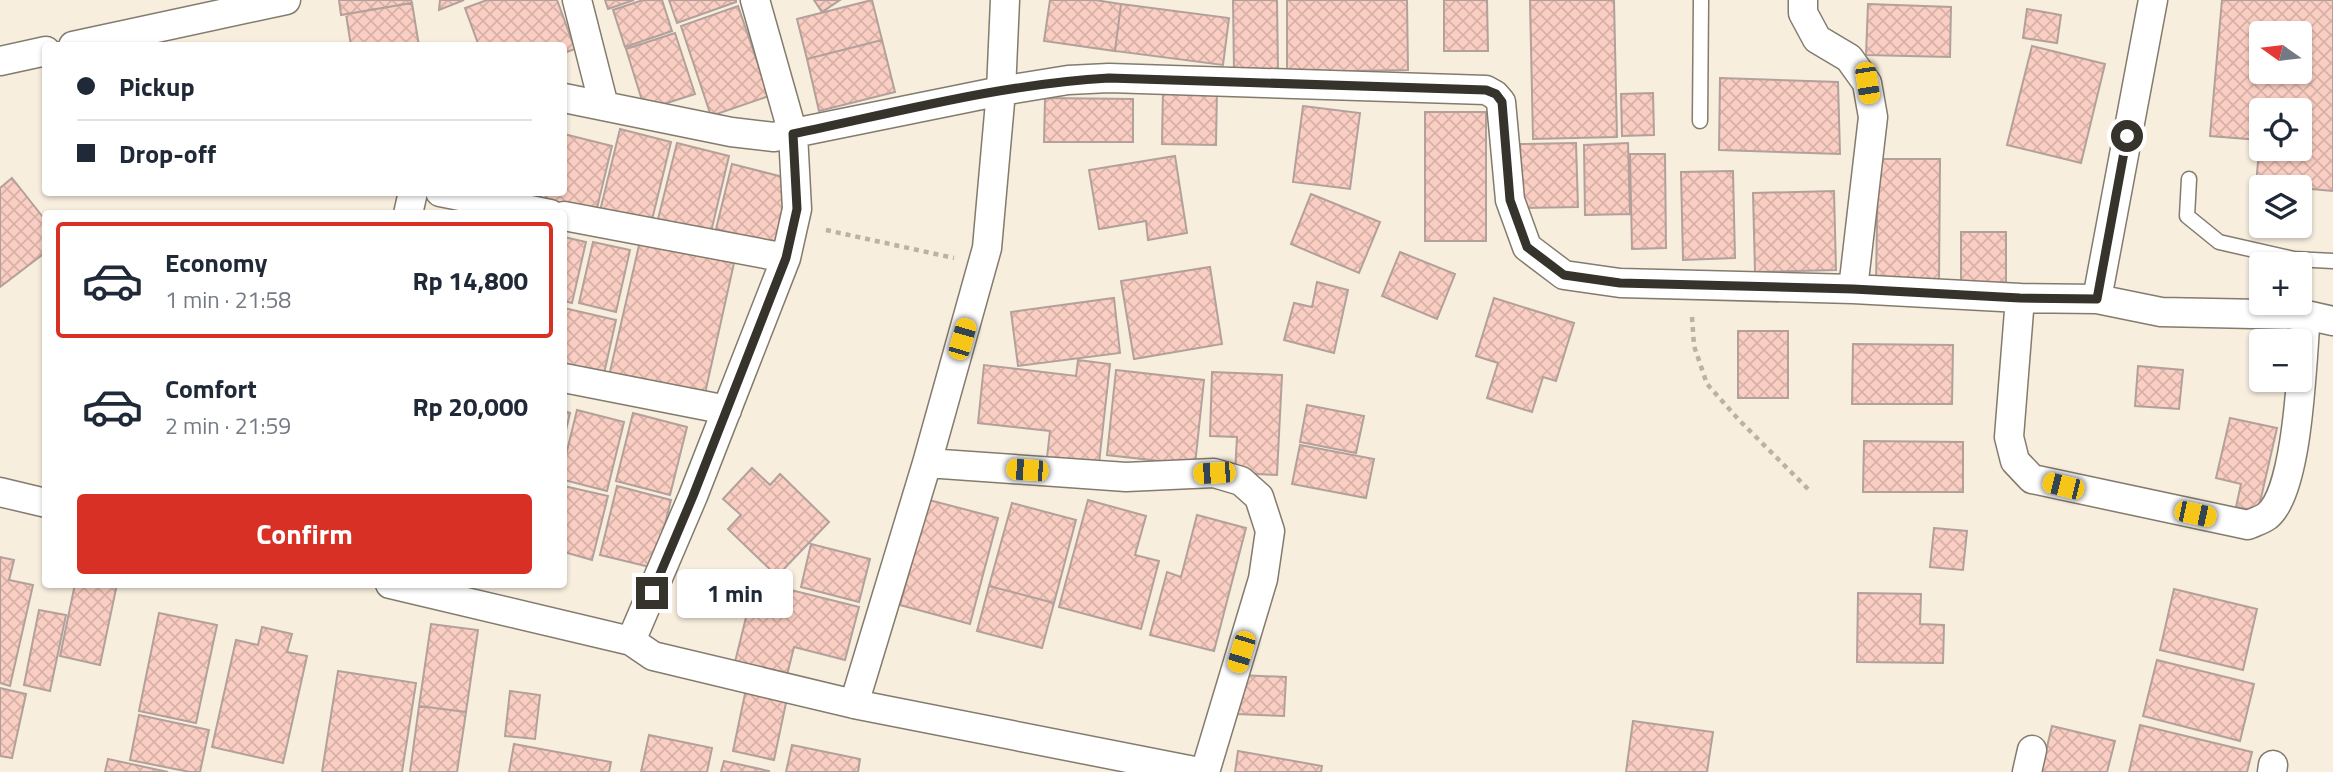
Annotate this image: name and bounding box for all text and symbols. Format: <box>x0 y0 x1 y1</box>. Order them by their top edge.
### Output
north arrow <box>2249 21 2312 84</box>
map controls <box>2249 21 2312 392</box>
car <box>1854 61 1881 105</box>
text: Pickup <box>119 67 195 106</box>
button: locate <box>2249 98 2312 161</box>
route start <box>2111 120 2143 152</box>
text: Drop-off <box>119 134 216 173</box>
button: layers <box>2249 175 2312 238</box>
text: Economy <box>165 243 267 282</box>
icon: car <box>81 249 144 312</box>
button: + <box>2249 252 2312 315</box>
text: Rp 14,800 <box>412 261 528 300</box>
text: 1 min · 21:58 <box>165 282 291 317</box>
car <box>947 316 978 362</box>
button: − <box>2249 329 2312 392</box>
text: Comfort <box>165 369 257 408</box>
icon: car <box>81 375 144 438</box>
text: Rp 20,000 <box>412 387 528 426</box>
text: 2 min · 21:59 <box>165 408 291 443</box>
car <box>1006 458 1049 482</box>
car <box>1193 461 1236 485</box>
car <box>2041 471 2086 501</box>
button: Confirm <box>77 494 532 574</box>
car <box>2173 499 2218 529</box>
callout: 1 min <box>676 568 792 618</box>
text: 1 min <box>707 576 763 611</box>
route end <box>636 577 668 609</box>
car <box>1225 629 1258 675</box>

